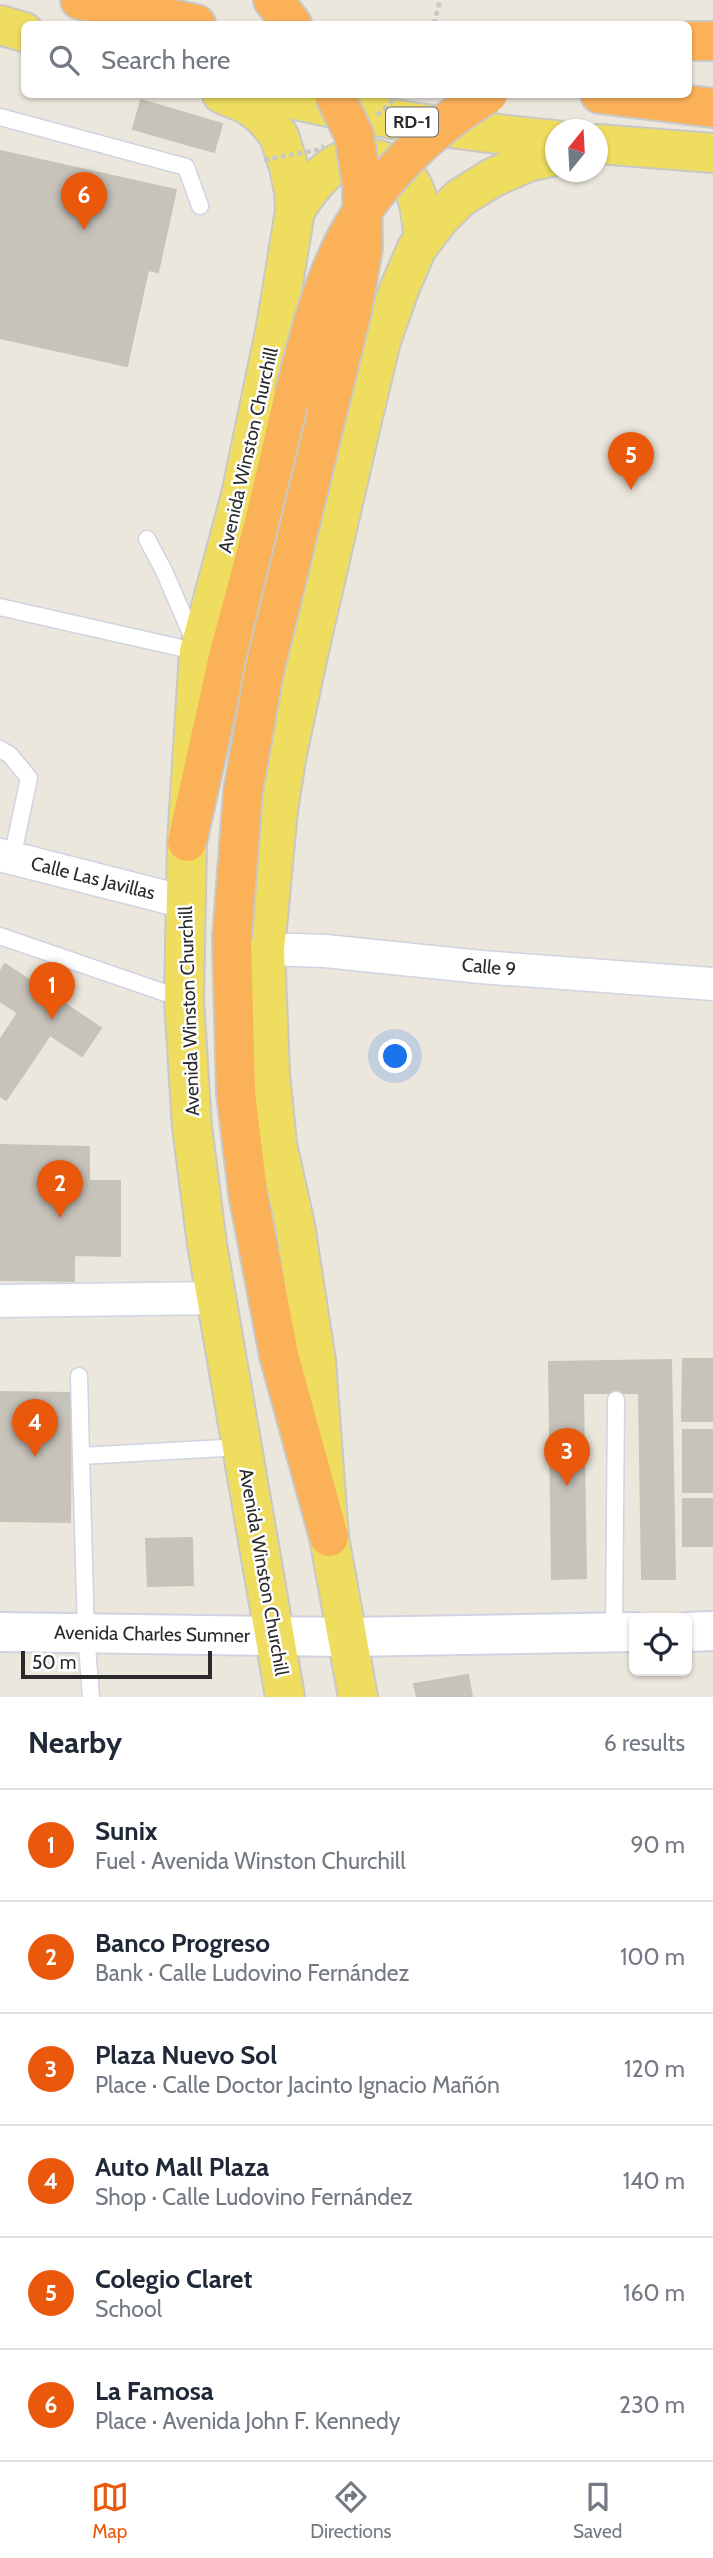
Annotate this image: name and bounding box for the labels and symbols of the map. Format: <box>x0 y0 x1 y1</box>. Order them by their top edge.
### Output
road number: RD-1 <box>386 107 438 136</box>
north arrow <box>545 119 608 182</box>
pin: 6 <box>61 172 107 230</box>
street label: Avenida Winston Churchill <box>213 344 283 555</box>
pin: 5 <box>608 432 654 490</box>
street label: Calle Las Javillas <box>28 851 158 905</box>
street label: Avenida Winston Churchill <box>174 905 204 1116</box>
street label: Calle 9 <box>461 953 517 981</box>
pin: 1 <box>29 962 75 1020</box>
your location <box>378 1039 412 1073</box>
pin: 2 <box>37 1160 83 1218</box>
pin: 4 <box>12 1399 58 1457</box>
pin: 3 <box>544 1428 590 1486</box>
street label: Avenida Winston Churchill <box>234 1466 294 1678</box>
street label: Avenida Charles Sumner <box>54 1621 250 1647</box>
scale bar <box>21 1648 212 1680</box>

